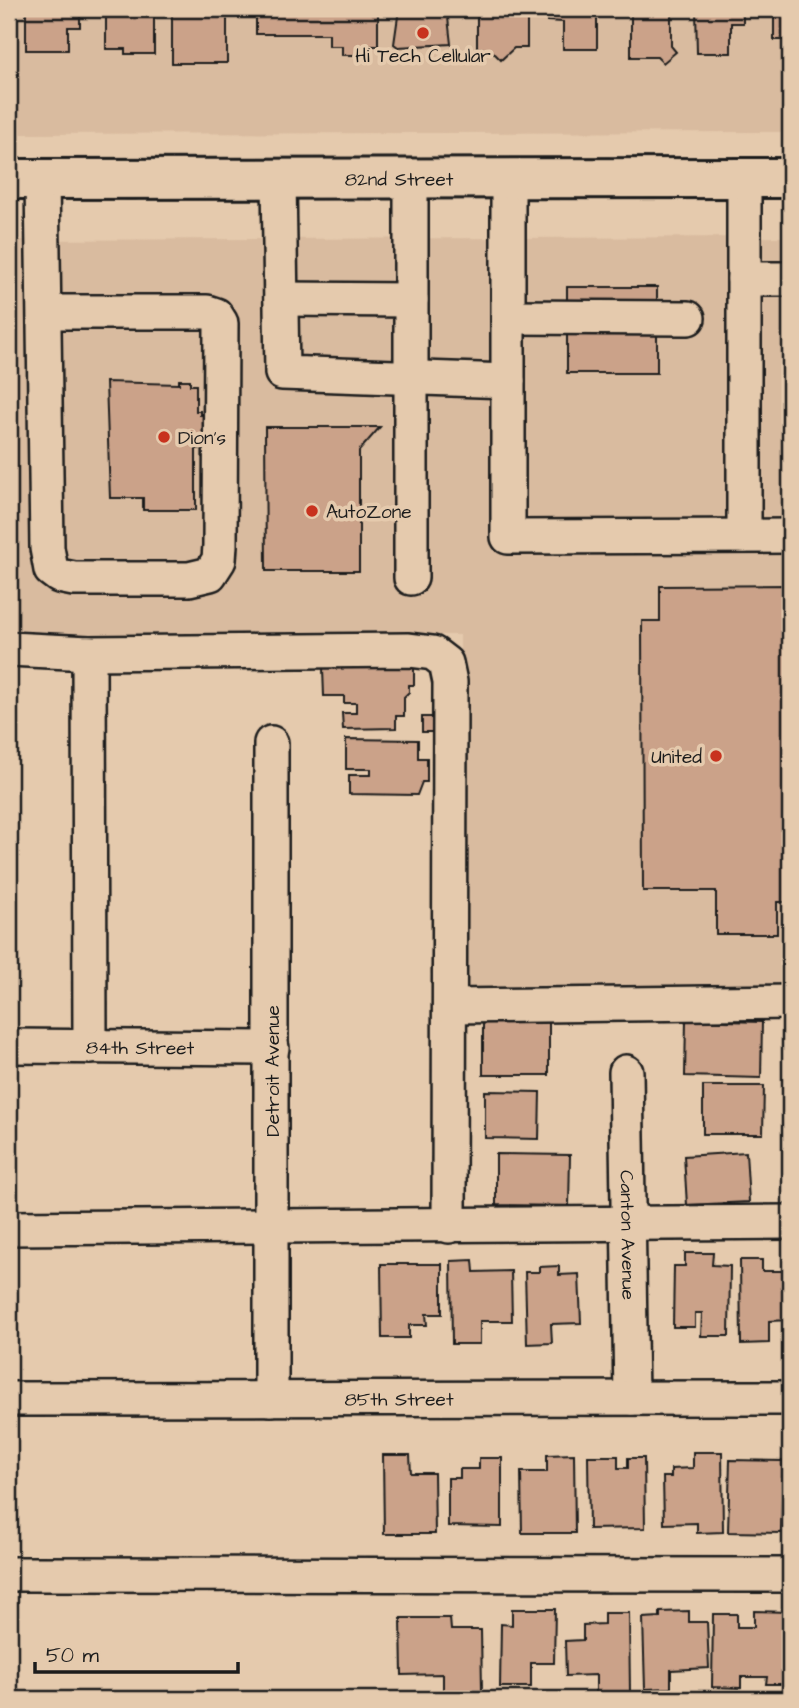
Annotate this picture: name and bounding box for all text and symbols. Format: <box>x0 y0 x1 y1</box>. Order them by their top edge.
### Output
marker: Hi Tech Cellular <box>415 25 431 41</box>
place label: Hi Tech Cellular <box>355 43 491 70</box>
street label: 82nd Street <box>345 166 454 194</box>
place label: Dion's <box>178 425 226 452</box>
marker: Dion's <box>156 429 172 445</box>
place label: AutoZone <box>326 499 412 526</box>
marker: AutoZone <box>304 503 320 519</box>
place label: United <box>651 744 702 771</box>
marker: United <box>708 748 724 764</box>
street label: Detroit Avenue <box>260 1005 287 1137</box>
street label: 84th Street <box>86 1035 195 1062</box>
street label: Canton Avenue <box>613 1170 641 1300</box>
street label: 85th Street <box>344 1386 454 1414</box>
scale bar <box>35 1631 238 1675</box>
text: 50 m <box>46 1641 100 1670</box>

